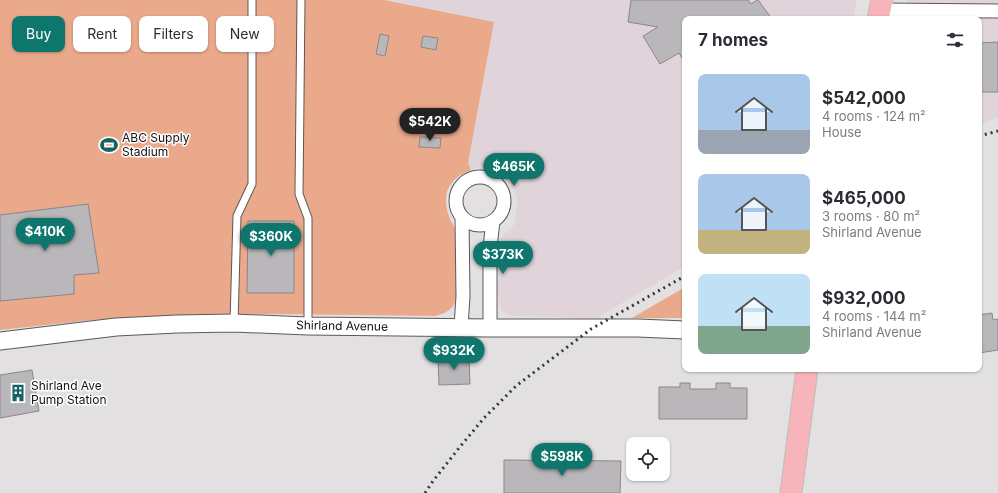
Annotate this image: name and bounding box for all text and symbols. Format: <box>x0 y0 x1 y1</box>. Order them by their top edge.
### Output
chip: Buy <box>12 16 65 52</box>
chip: Rent <box>73 16 131 52</box>
chip: Filters <box>139 16 208 52</box>
chip: New <box>216 16 274 52</box>
icon: filters <box>944 29 966 51</box>
text: 7 homes <box>698 30 768 50</box>
text: $542,000 <box>822 88 906 108</box>
icon: home <box>730 90 778 138</box>
pin: $542K <box>402 108 458 142</box>
text: 4 rooms · 124 m² <box>822 108 926 124</box>
text: $542K <box>408 113 452 129</box>
text: House <box>822 124 862 140</box>
place label: ABC Supply Stadium <box>122 130 190 159</box>
sports icon: ABC Supply Stadium <box>99 135 119 155</box>
pin: $465K <box>486 153 542 187</box>
text: $465K <box>492 158 536 174</box>
text: $465,000 <box>822 188 906 208</box>
icon: home <box>730 190 778 238</box>
text: 3 rooms · 80 m² <box>822 208 920 224</box>
pin: $410K <box>17 218 73 252</box>
text: $410K <box>25 223 65 239</box>
pin: $360K <box>243 223 299 257</box>
text: Shirland Avenue <box>822 224 922 240</box>
text: $360K <box>249 228 293 244</box>
pin: $373K <box>475 241 531 275</box>
text: $373K <box>482 246 524 262</box>
text: $932,000 <box>822 288 905 308</box>
icon: home <box>730 290 778 338</box>
text: 4 rooms · 144 m² <box>822 308 927 324</box>
street label: Shirland Avenue <box>296 317 388 334</box>
text: Shirland Avenue <box>822 324 922 340</box>
pin: $932K <box>426 337 482 371</box>
text: $932K <box>433 342 475 358</box>
place label: Shirland Ave Pump Station <box>31 378 107 407</box>
building icon: Shirland Ave Pump Station <box>8 383 28 403</box>
map controls <box>626 437 670 481</box>
button: locate <box>626 437 670 481</box>
pin: $598K <box>534 443 590 477</box>
text: $598K <box>540 448 584 464</box>

